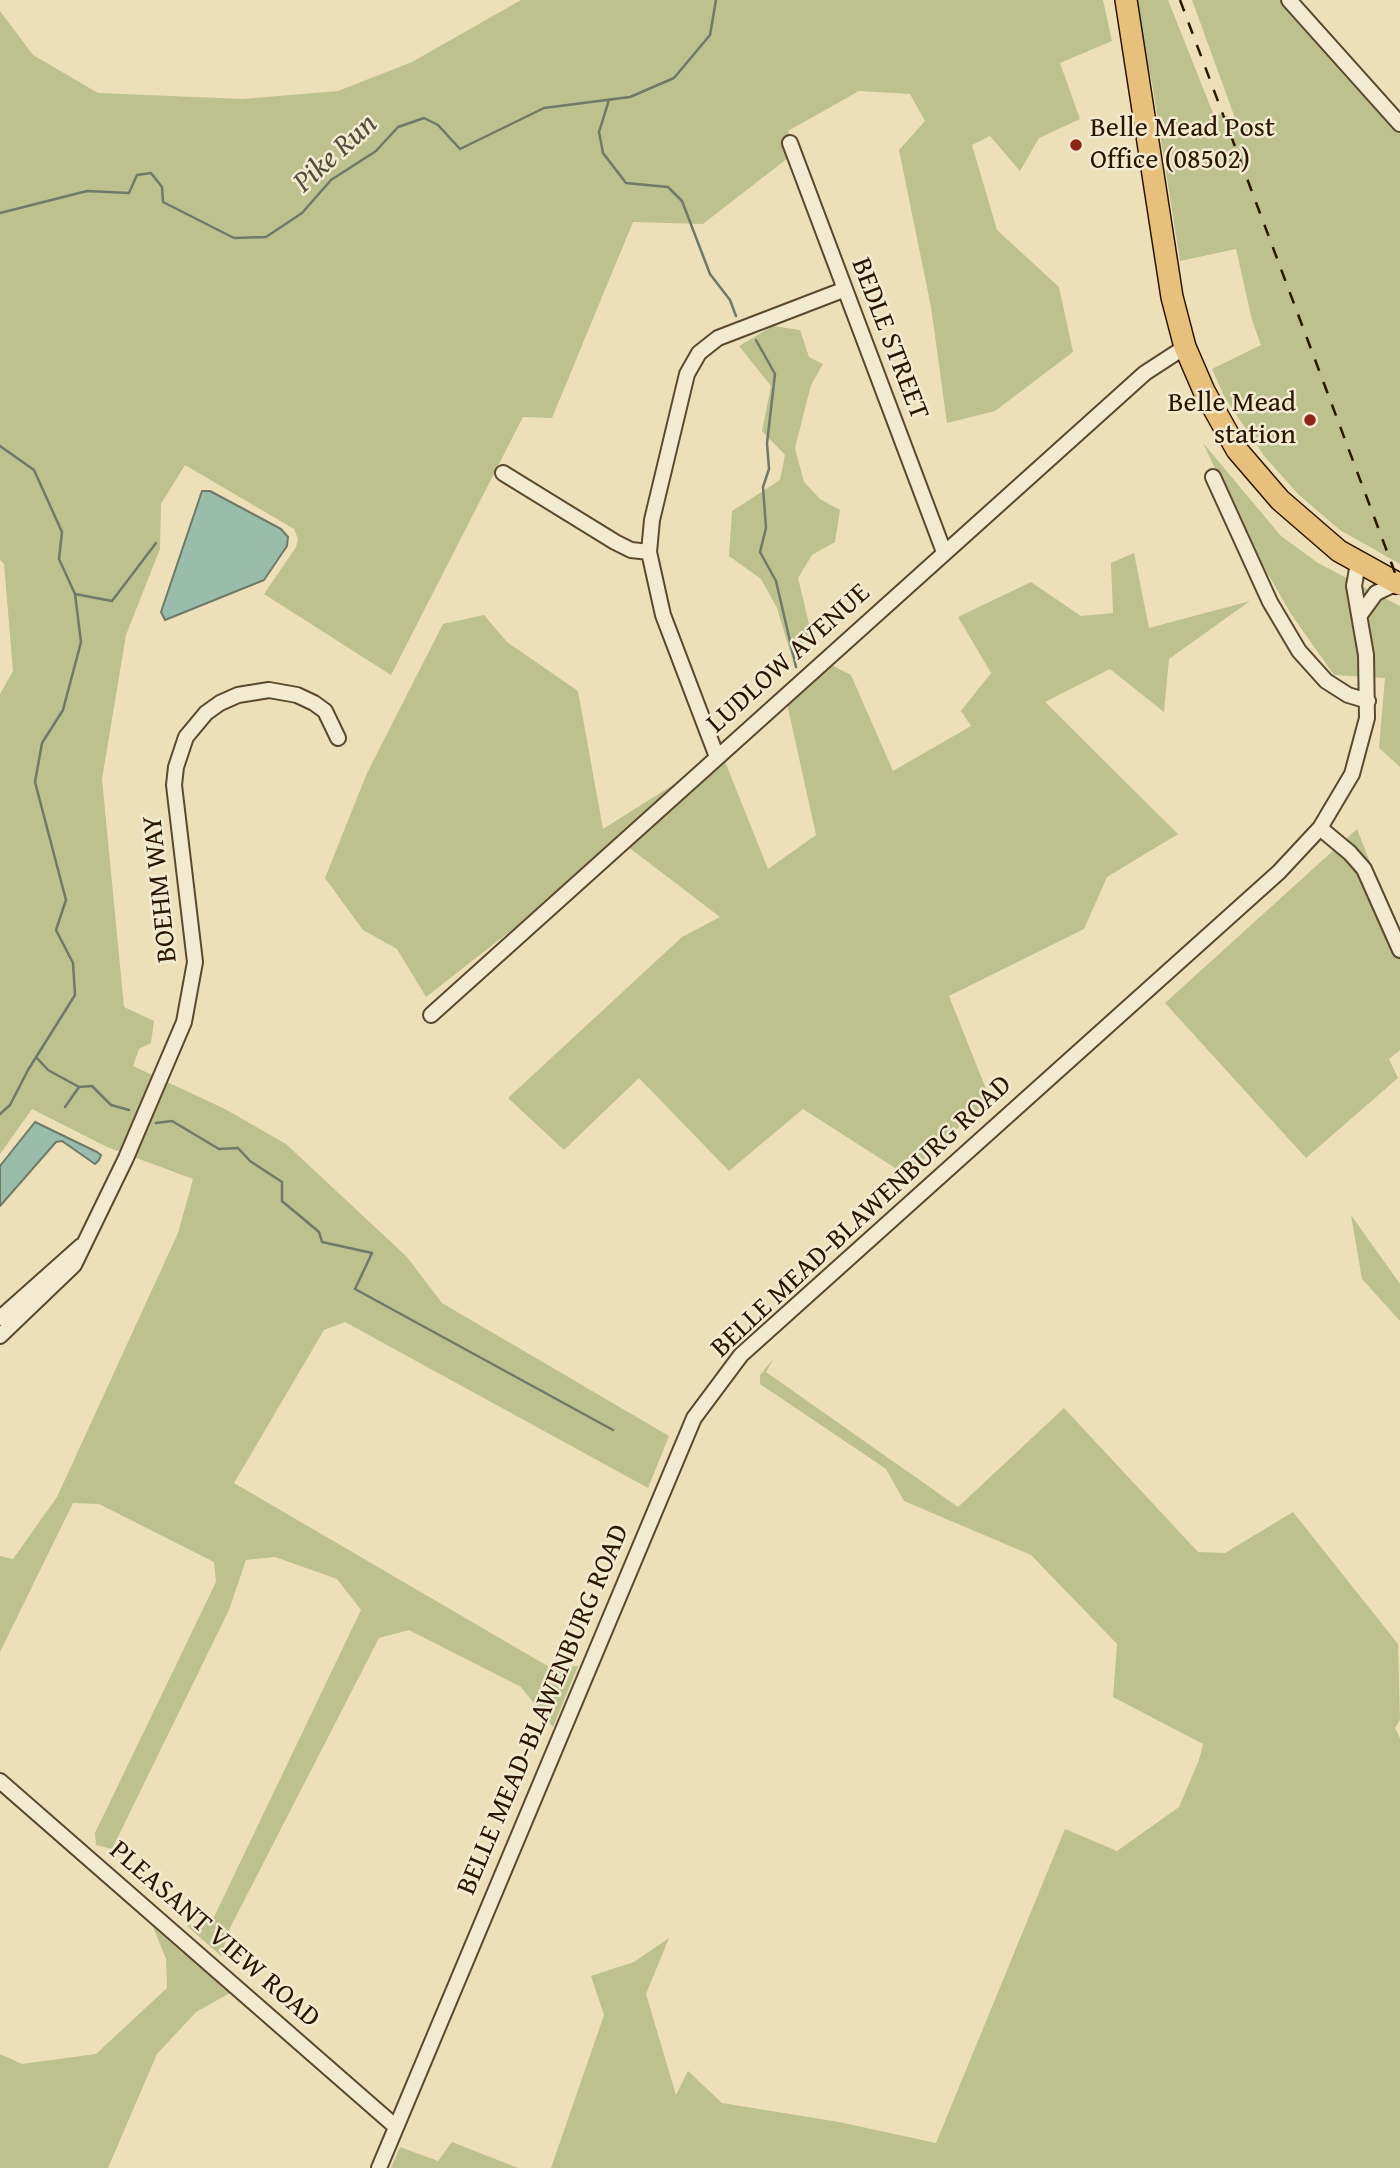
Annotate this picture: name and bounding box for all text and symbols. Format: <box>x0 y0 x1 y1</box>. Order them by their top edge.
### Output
water label: Pike Run <box>287 107 385 201</box>
place label: Belle Mead Post Office (08502) <box>1090 112 1275 178</box>
marker: Belle Mead Post Office (08502) <box>1068 137 1084 153</box>
street label: BEDLE STREET <box>843 253 935 425</box>
place label: Belle Mead station <box>1168 387 1296 453</box>
marker: Belle Mead station <box>1302 412 1318 428</box>
street label: LUDLOW AVENUE <box>701 577 877 741</box>
street label: BOEHM WAY <box>137 814 185 964</box>
street label: BELLE MEAD-BLAWENBURG ROAD <box>705 1069 1019 1365</box>
street label: BELLE MEAD-BLAWENBURG ROAD <box>451 1520 637 1900</box>
street label: PLEASANT VIEW ROAD <box>102 1834 326 2036</box>

